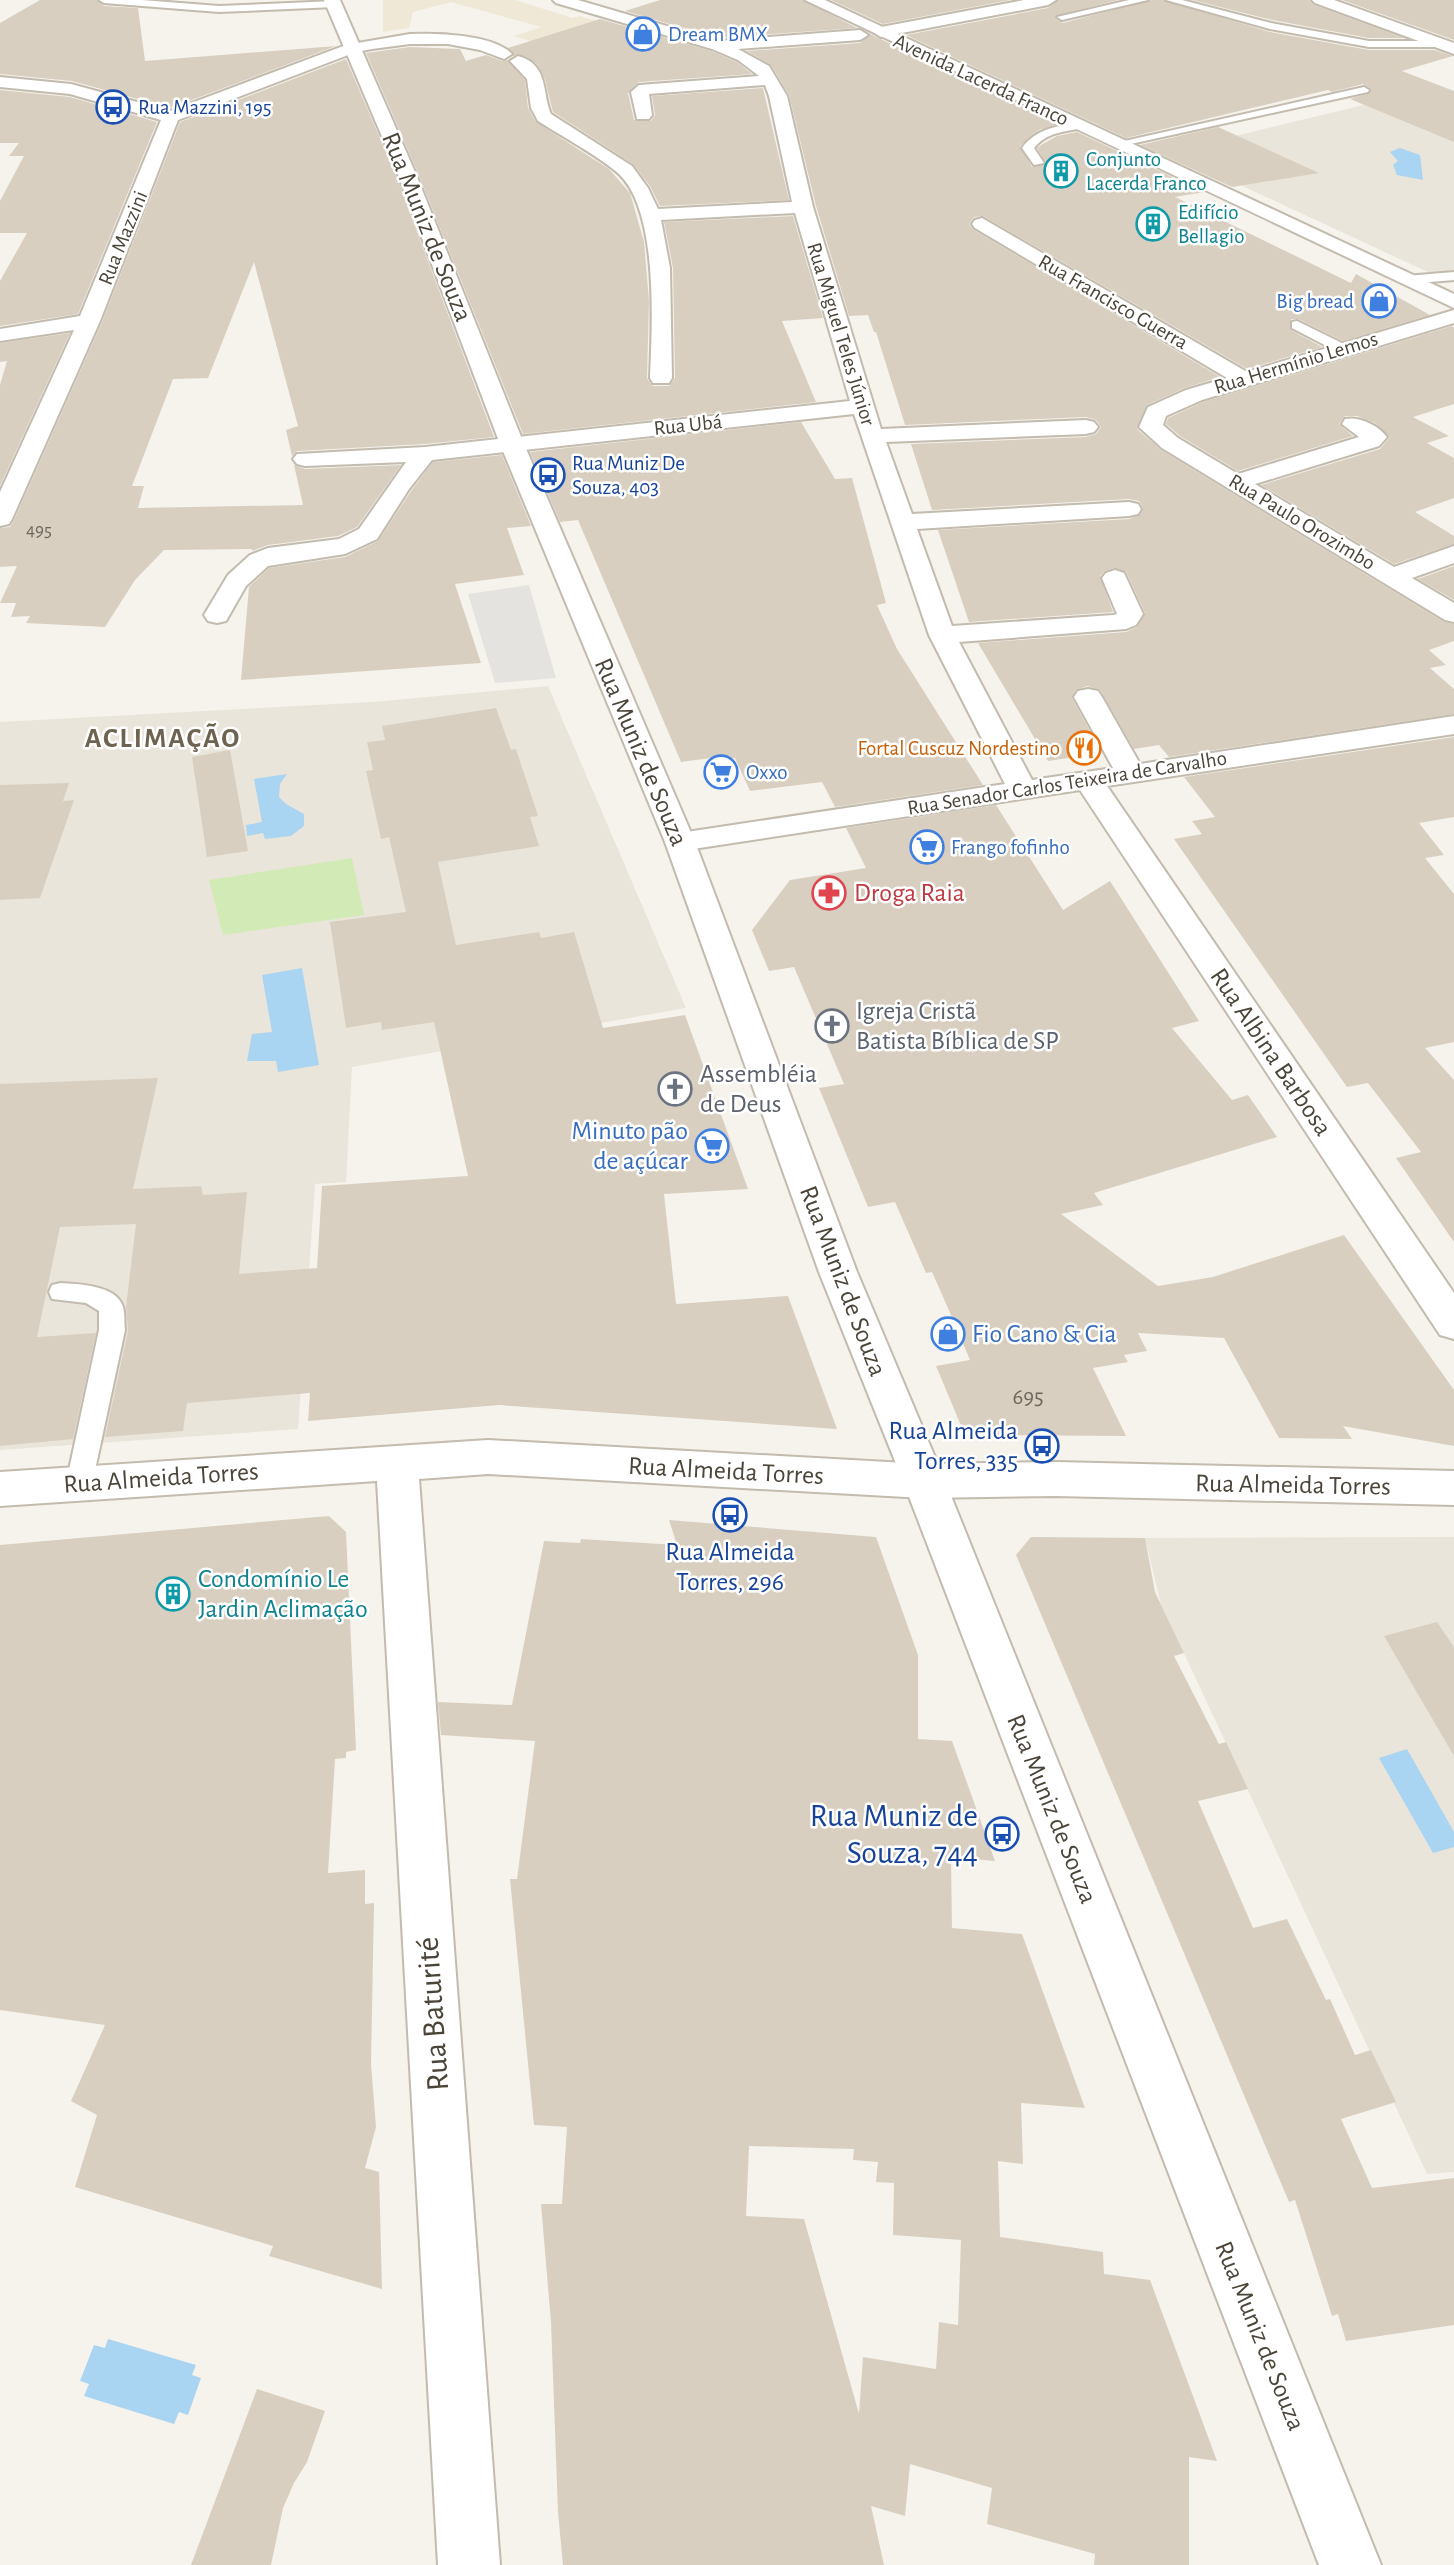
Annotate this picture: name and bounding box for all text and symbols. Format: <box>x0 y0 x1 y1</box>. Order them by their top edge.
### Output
shop icon: Dream BMX <box>624 15 662 53</box>
place label: Dream BMX <box>668 24 768 45</box>
street label: Avenida Lacerda Franco <box>890 30 1072 130</box>
bus stop icon: Rua Mazzini, 195 <box>94 88 132 126</box>
place label: Rua Mazzini, 195 <box>138 97 272 118</box>
street label: Rua Muniz de Souza <box>377 129 477 325</box>
place label: Conjunto Lacerda Franco <box>1086 149 1207 194</box>
building icon: Conjunto Lacerda Franco <box>1042 152 1080 190</box>
street label: Rua Mazzini <box>95 188 151 288</box>
place label: Edifício Bellagio <box>1178 202 1244 247</box>
building icon: Edifício Bellagio <box>1134 205 1172 243</box>
street label: Rua Miguel Teles Júnior <box>803 240 879 428</box>
street label: Rua Francisco Guerra <box>1035 251 1192 353</box>
shop icon: Big bread <box>1360 282 1398 320</box>
place label: Big bread <box>1276 291 1354 312</box>
street label: Rua Hermínio Lemos <box>1212 328 1380 398</box>
street label: Rua Ubá <box>653 411 724 439</box>
place label: Rua Muniz De Souza, 403 <box>572 453 685 498</box>
bus stop icon: Rua Muniz De Souza, 403 <box>529 456 567 494</box>
street label: Rua Paulo Orozimbo <box>1225 470 1379 574</box>
house number: 495 <box>26 521 52 540</box>
street label: Rua Muniz de Souza <box>590 654 692 850</box>
district label: ACLIMAÇÃO <box>85 723 241 753</box>
restaurant icon: Fortal Cuscuz Nordestino <box>1065 729 1103 767</box>
place label: Fortal Cuscuz Nordestino <box>858 738 1060 759</box>
street label: Rua Senador Carlos Teixeira de Carvalho <box>906 747 1228 819</box>
supermarket icon: Oxxo <box>702 753 740 791</box>
place label: Oxxo <box>746 762 788 783</box>
supermarket icon: Frango fofinho <box>908 828 946 866</box>
place label: Frango fofinho <box>951 837 1070 858</box>
pharmacy icon: Droga Raia <box>810 874 848 912</box>
place label: Droga Raia <box>854 880 965 906</box>
street label: Rua Albina Barbosa <box>1205 963 1337 1141</box>
place label: Igreja Cristã Batista Bíblica de SP <box>856 998 1059 1054</box>
church icon: Igreja Cristã Batista Bíblica de SP <box>813 1007 851 1045</box>
place label: Assembléia de Deus <box>700 1061 817 1117</box>
church icon: Assembléia de Deus <box>656 1070 694 1108</box>
place label: Minuto pão de açúcar <box>572 1118 689 1174</box>
supermarket icon: Minuto pão de açúcar <box>693 1127 731 1165</box>
street label: Rua Muniz de Souza <box>795 1182 891 1380</box>
shop icon: Fio Cano & Cia <box>929 1315 967 1353</box>
place label: Fio Cano & Cia <box>972 1321 1117 1347</box>
house number: 695 <box>1012 1386 1044 1409</box>
place label: Rua Almeida Torres, 335 <box>889 1418 1018 1474</box>
bus stop icon: Rua Almeida Torres, 335 <box>1023 1427 1061 1465</box>
street label: Rua Almeida Torres <box>628 1453 824 1489</box>
street label: Rua Almeida Torres <box>62 1458 260 1498</box>
street label: Rua Almeida Torres <box>1195 1470 1391 1500</box>
bus stop icon: Rua Almeida Torres, 296 <box>711 1496 749 1534</box>
place label: Rua Almeida Torres, 296 <box>665 1539 795 1595</box>
place label: Condomínio Le Jardin Aclimação <box>198 1566 368 1622</box>
building icon: Condomínio Le Jardin Aclimação <box>154 1575 192 1613</box>
street label: Rua Muniz de Souza <box>1002 1711 1102 1907</box>
place label: Rua Muniz de Souza, 744 <box>810 1800 978 1869</box>
bus stop icon: Rua Muniz de Souza, 744 <box>983 1815 1021 1853</box>
street label: Rua Baturité <box>412 1936 454 2092</box>
street label: Rua Muniz de Souza <box>1210 2238 1310 2434</box>

